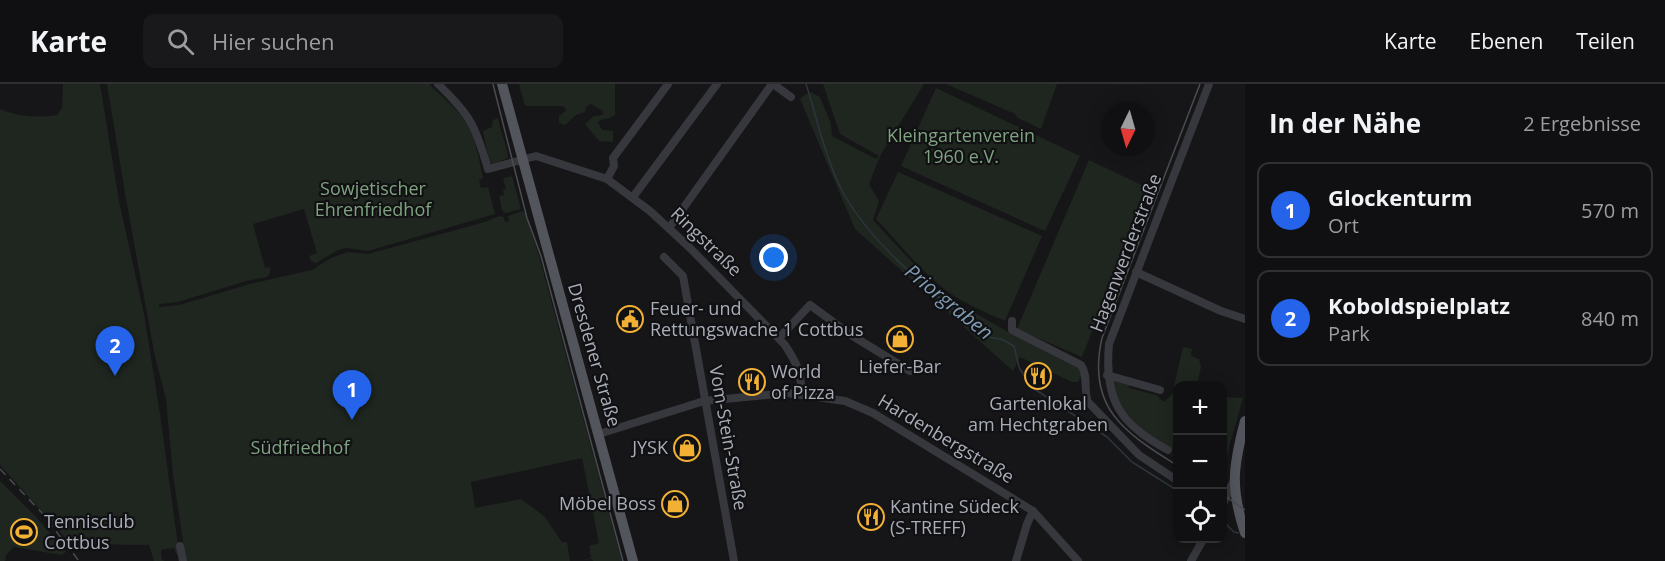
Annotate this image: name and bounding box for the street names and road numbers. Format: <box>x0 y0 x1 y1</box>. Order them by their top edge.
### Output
street label: Hagenwerderstraße <box>1084 170 1166 335</box>
street label: Ringstraße <box>666 201 747 281</box>
street label: Dresdener Straße <box>563 280 627 429</box>
street label: Vom-Stein-Straße <box>704 363 754 512</box>
street label: Hardenbergstraße <box>874 388 1019 488</box>

